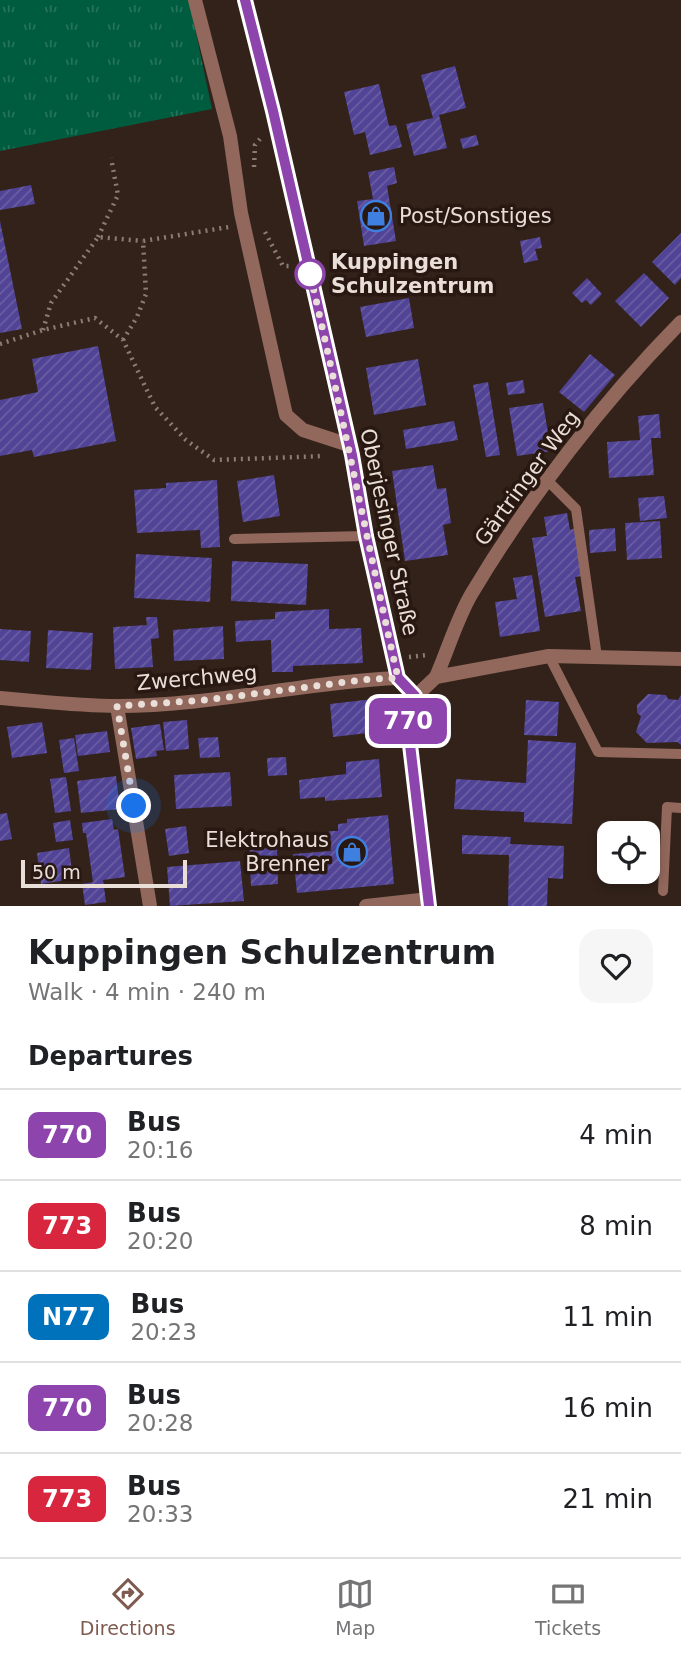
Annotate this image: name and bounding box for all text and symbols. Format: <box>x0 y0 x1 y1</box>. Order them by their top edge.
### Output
shop icon: Post/Sonstiges <box>359 199 393 233</box>
place label: Post/Sonstiges <box>399 204 552 228</box>
place label: Kuppingen Schulzentrum <box>331 250 494 298</box>
marker: Kuppingen Schulzentrum <box>295 259 325 289</box>
street label: Gärtringer Weg <box>470 406 584 550</box>
street label: Oberjesinger Straße <box>355 426 423 638</box>
street label: Zwerchweg <box>136 661 258 695</box>
line badge: 770 <box>368 698 448 744</box>
text: 770 <box>383 707 433 735</box>
your location <box>116 788 151 823</box>
map controls <box>597 821 660 884</box>
button: locate <box>597 821 660 884</box>
place label: Elektrohaus Brenner <box>205 828 329 876</box>
shop icon: Elektrohaus Brenner <box>335 835 369 869</box>
scale bar <box>21 857 187 889</box>
text: 50 m <box>32 861 81 883</box>
button: heart <box>579 929 653 1003</box>
text: Kuppingen Schulzentrum <box>28 933 496 972</box>
text: Walk · 4 min · 240 m <box>28 979 266 1005</box>
text: Departures <box>28 1041 193 1071</box>
text: Bus <box>127 1107 181 1137</box>
text: 4 min <box>579 1120 653 1150</box>
text: 770 <box>42 1121 92 1149</box>
text: 20:16 <box>127 1137 193 1163</box>
text: Bus <box>127 1198 181 1228</box>
text: 8 min <box>579 1211 653 1241</box>
text: 773 <box>42 1212 92 1240</box>
text: 20:20 <box>127 1228 193 1254</box>
text: Bus <box>130 1289 184 1319</box>
text: 11 min <box>563 1302 653 1332</box>
text: N77 <box>42 1303 95 1331</box>
text: 20:23 <box>130 1319 197 1345</box>
text: Bus <box>127 1380 181 1410</box>
text: 16 min <box>563 1393 653 1423</box>
text: 770 <box>42 1394 92 1422</box>
text: 20:28 <box>127 1410 193 1436</box>
text: Bus <box>127 1471 181 1501</box>
text: 21 min <box>563 1484 653 1514</box>
text: 773 <box>42 1485 92 1513</box>
text: 20:33 <box>127 1501 193 1527</box>
tab: Directions <box>80 1575 176 1639</box>
tab: Map <box>335 1575 375 1639</box>
tab: Tickets <box>535 1575 601 1639</box>

